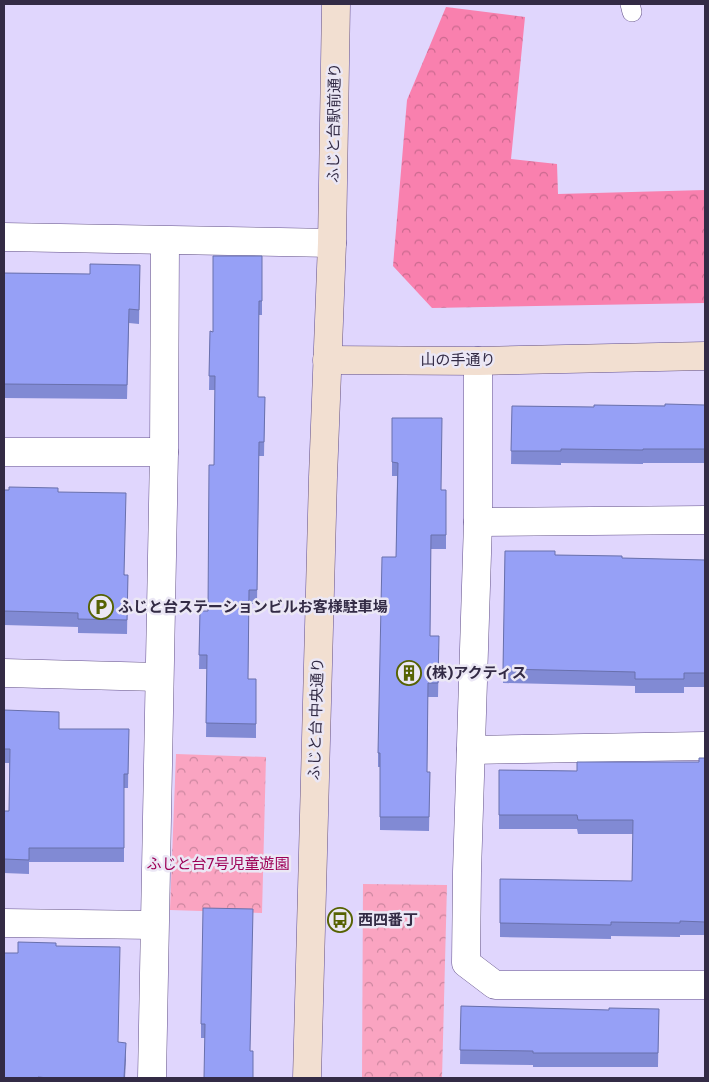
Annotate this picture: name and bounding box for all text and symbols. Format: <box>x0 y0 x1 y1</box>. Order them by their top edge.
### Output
street label: ふじと台駅前通り <box>323 63 343 183</box>
street label: 山の手通り <box>420 350 496 368</box>
parking icon: ふじと台ステーションビルお客様駐車場 <box>88 594 114 620</box>
place label: ふじと台ステーションビルお客様駐車場 <box>118 597 388 615</box>
street label: ふじと台 中央通り <box>304 657 326 781</box>
building icon: (株)アクティス <box>396 660 422 686</box>
place label: (株)アクティス <box>426 663 527 681</box>
park label: ふじと台7号児童遊園 <box>147 854 289 872</box>
bus stop icon: 西四番丁 <box>327 907 353 933</box>
place label: 西四番丁 <box>358 910 418 928</box>

